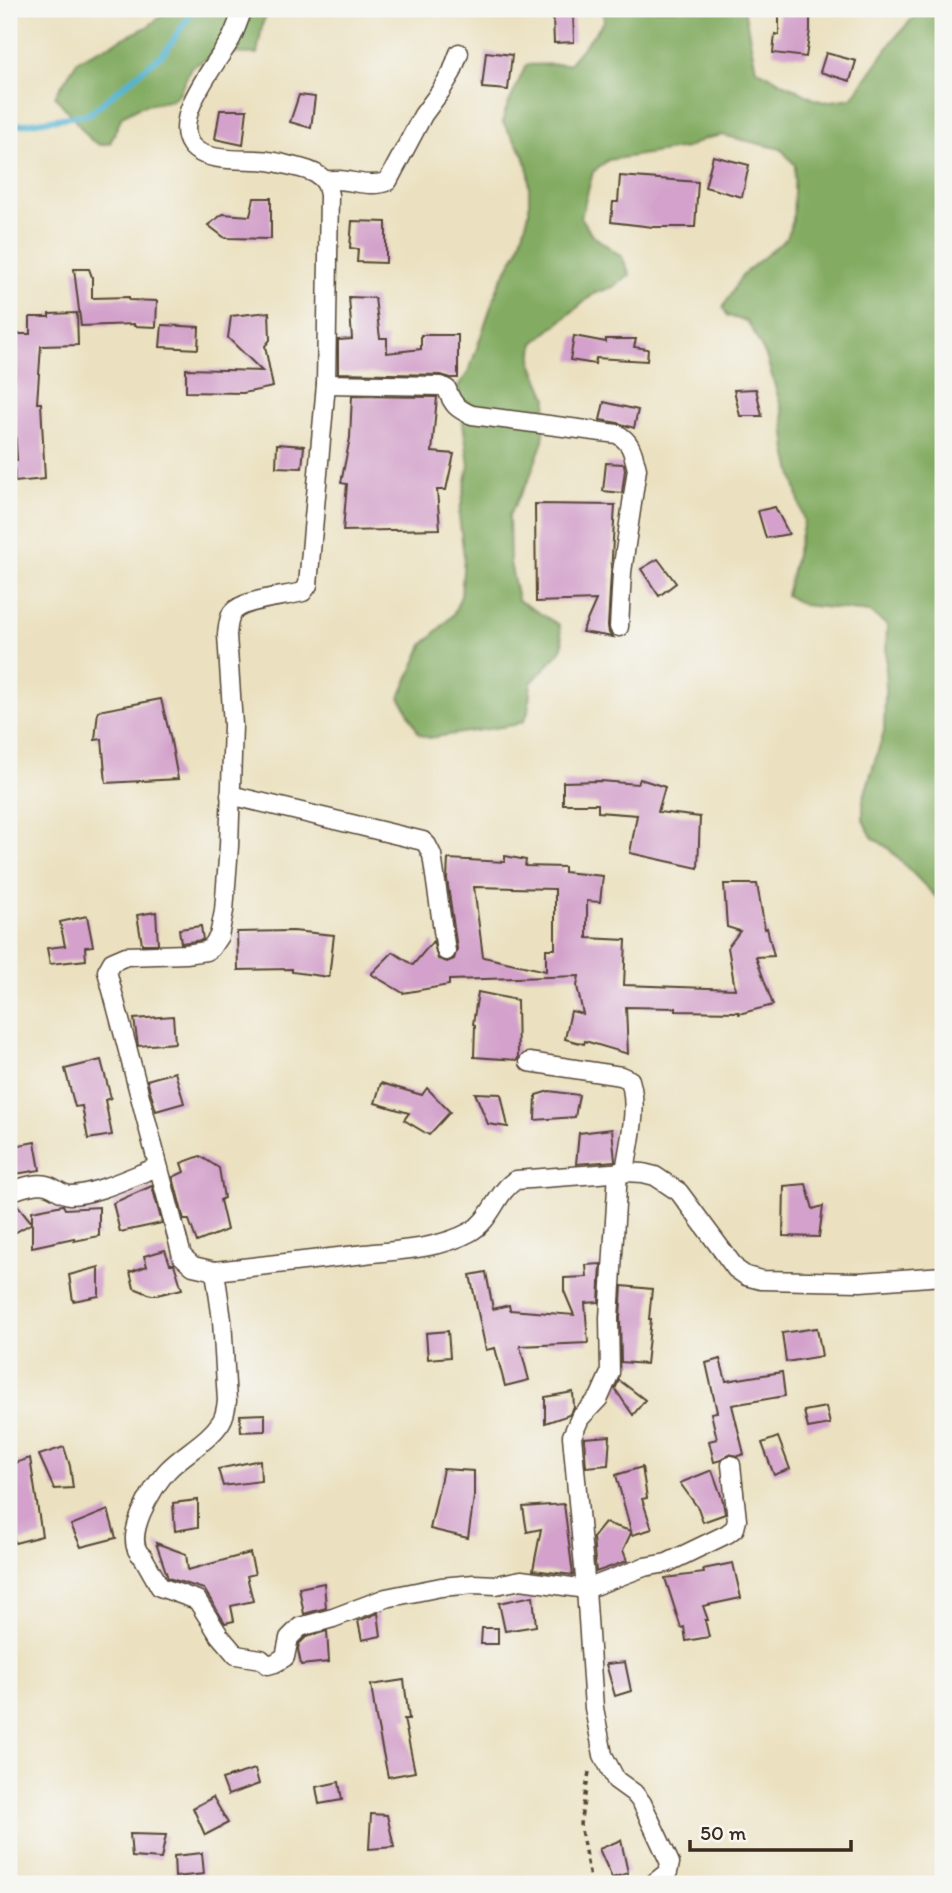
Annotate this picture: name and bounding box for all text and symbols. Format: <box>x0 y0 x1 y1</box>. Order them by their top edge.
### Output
scale bar <box>690 1809 850 1853</box>
text: 50 m <box>700 1820 747 1845</box>

